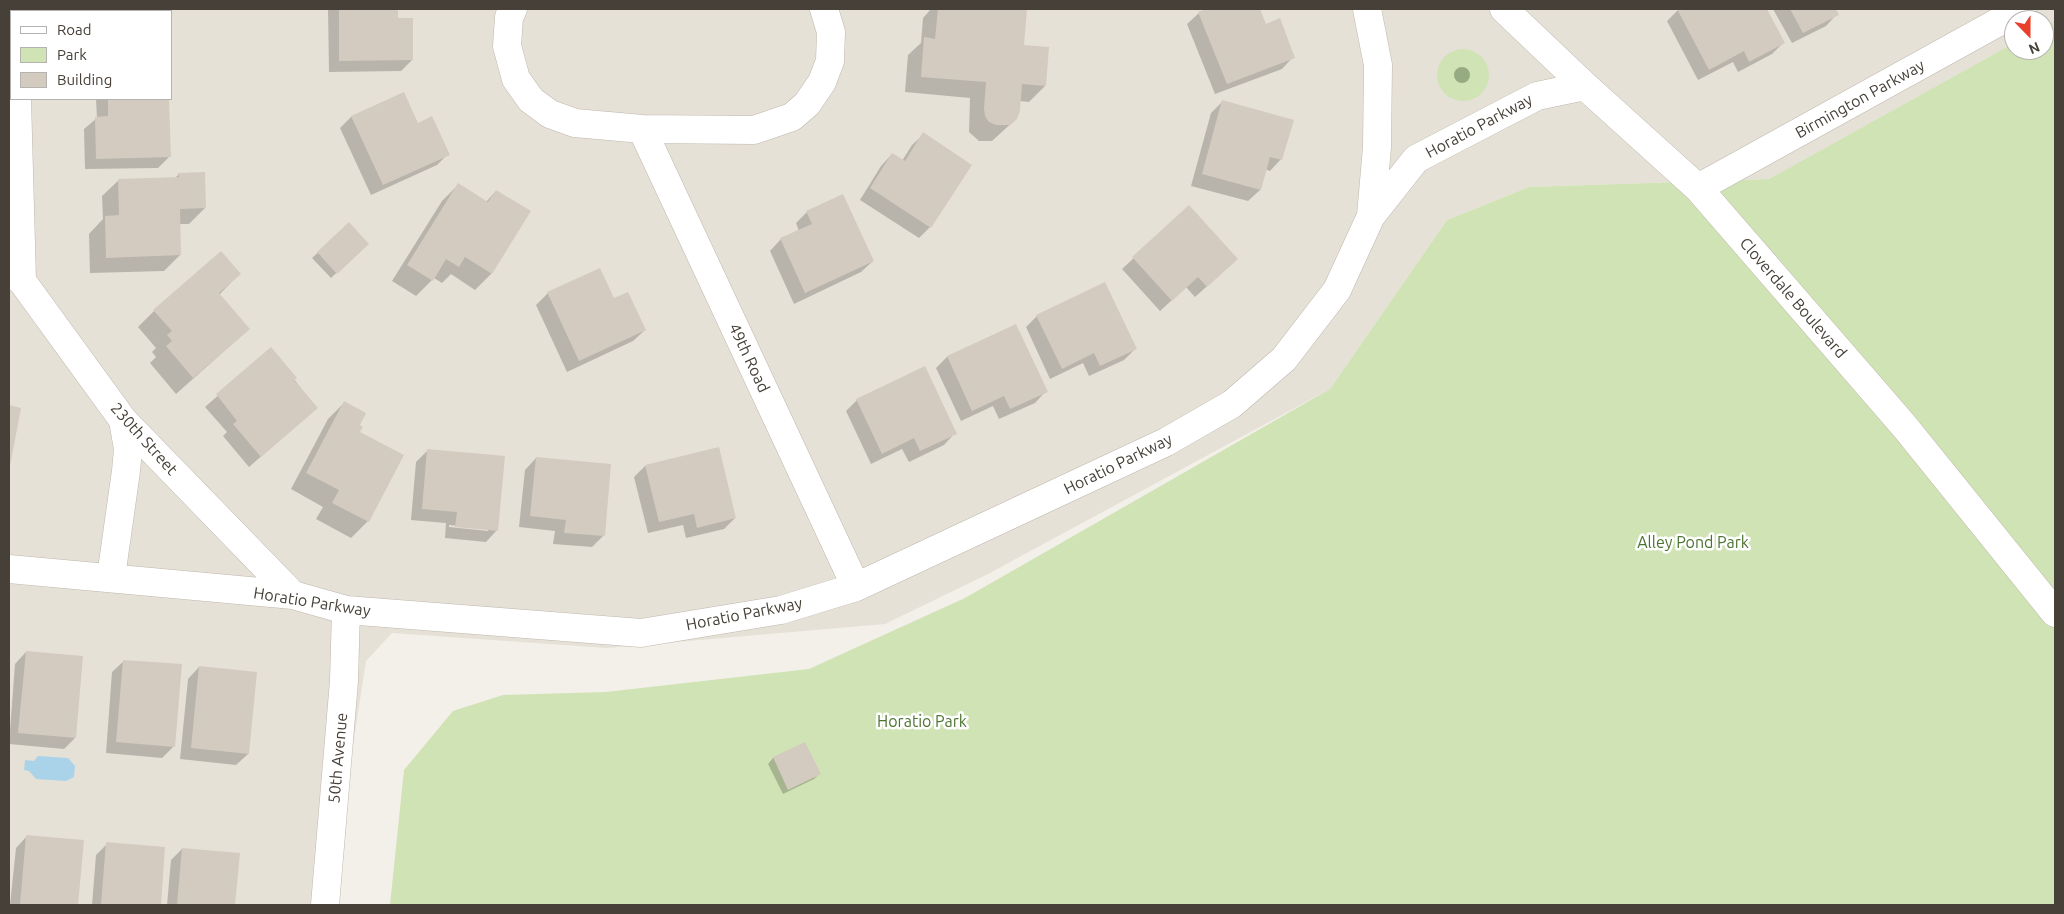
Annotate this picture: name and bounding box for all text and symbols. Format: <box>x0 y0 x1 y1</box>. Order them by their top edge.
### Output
legend <box>10 10 172 100</box>
north arrow <box>2004 10 2054 60</box>
text: Road <box>57 21 92 38</box>
text: N <box>2026 39 2042 57</box>
text: Park <box>57 46 87 63</box>
street label: Birmington Parkway <box>1792 56 1928 142</box>
text: Building <box>57 71 112 88</box>
street label: Horatio Parkway <box>1422 90 1536 162</box>
street label: Cloverdale Boulevard <box>1735 234 1851 362</box>
street label: 49th Road <box>725 320 773 396</box>
street label: 230th Street <box>106 399 182 479</box>
street label: Horatio Parkway <box>1061 429 1175 499</box>
park label: Alley Pond Park <box>1637 533 1749 553</box>
street label: Horatio Parkway <box>252 583 372 621</box>
street label: Horatio Parkway <box>684 593 804 635</box>
street label: 50th Avenue <box>324 712 352 804</box>
park label: Horatio Park <box>877 712 967 732</box>

